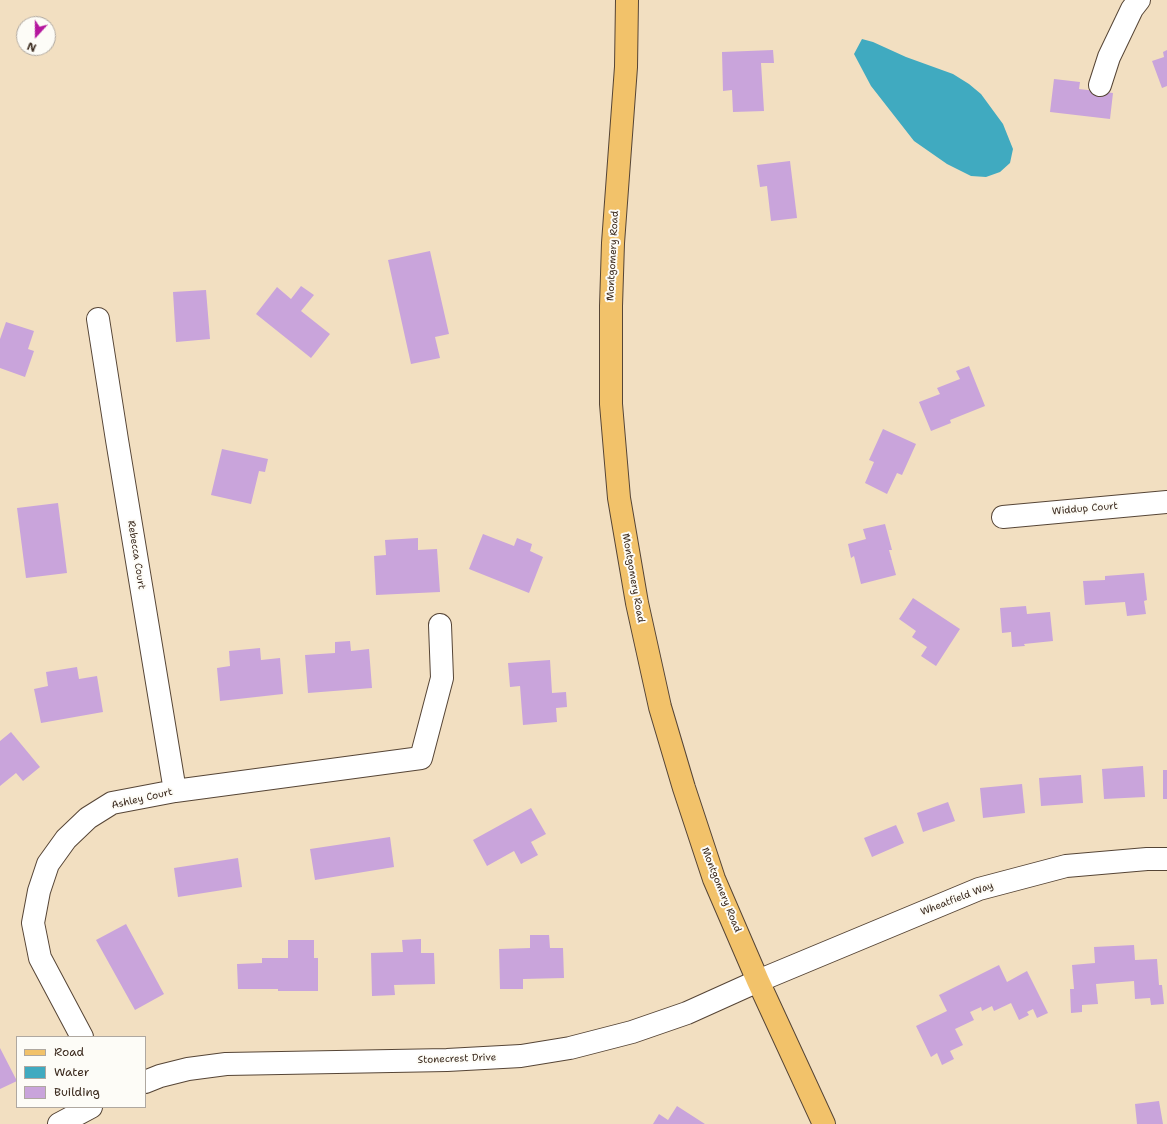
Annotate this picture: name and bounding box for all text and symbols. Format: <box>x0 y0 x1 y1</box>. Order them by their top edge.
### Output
north arrow <box>16 16 56 56</box>
text: N <box>25 38 39 55</box>
street label: Montgomery Road <box>605 211 621 301</box>
street label: Widdup Court <box>1052 500 1118 518</box>
street label: Rebecca Court <box>125 520 147 590</box>
street label: Montgomery Road <box>619 532 647 624</box>
street label: Ashley Court <box>110 786 174 812</box>
street label: Montgomery Road <box>698 846 744 934</box>
street label: Wheatfield Way <box>919 880 995 918</box>
legend <box>16 1036 146 1108</box>
text: Road <box>54 1044 84 1060</box>
street label: Stonecrest Drive <box>417 1052 497 1066</box>
text: Water <box>54 1064 89 1080</box>
text: Building <box>54 1084 100 1100</box>

